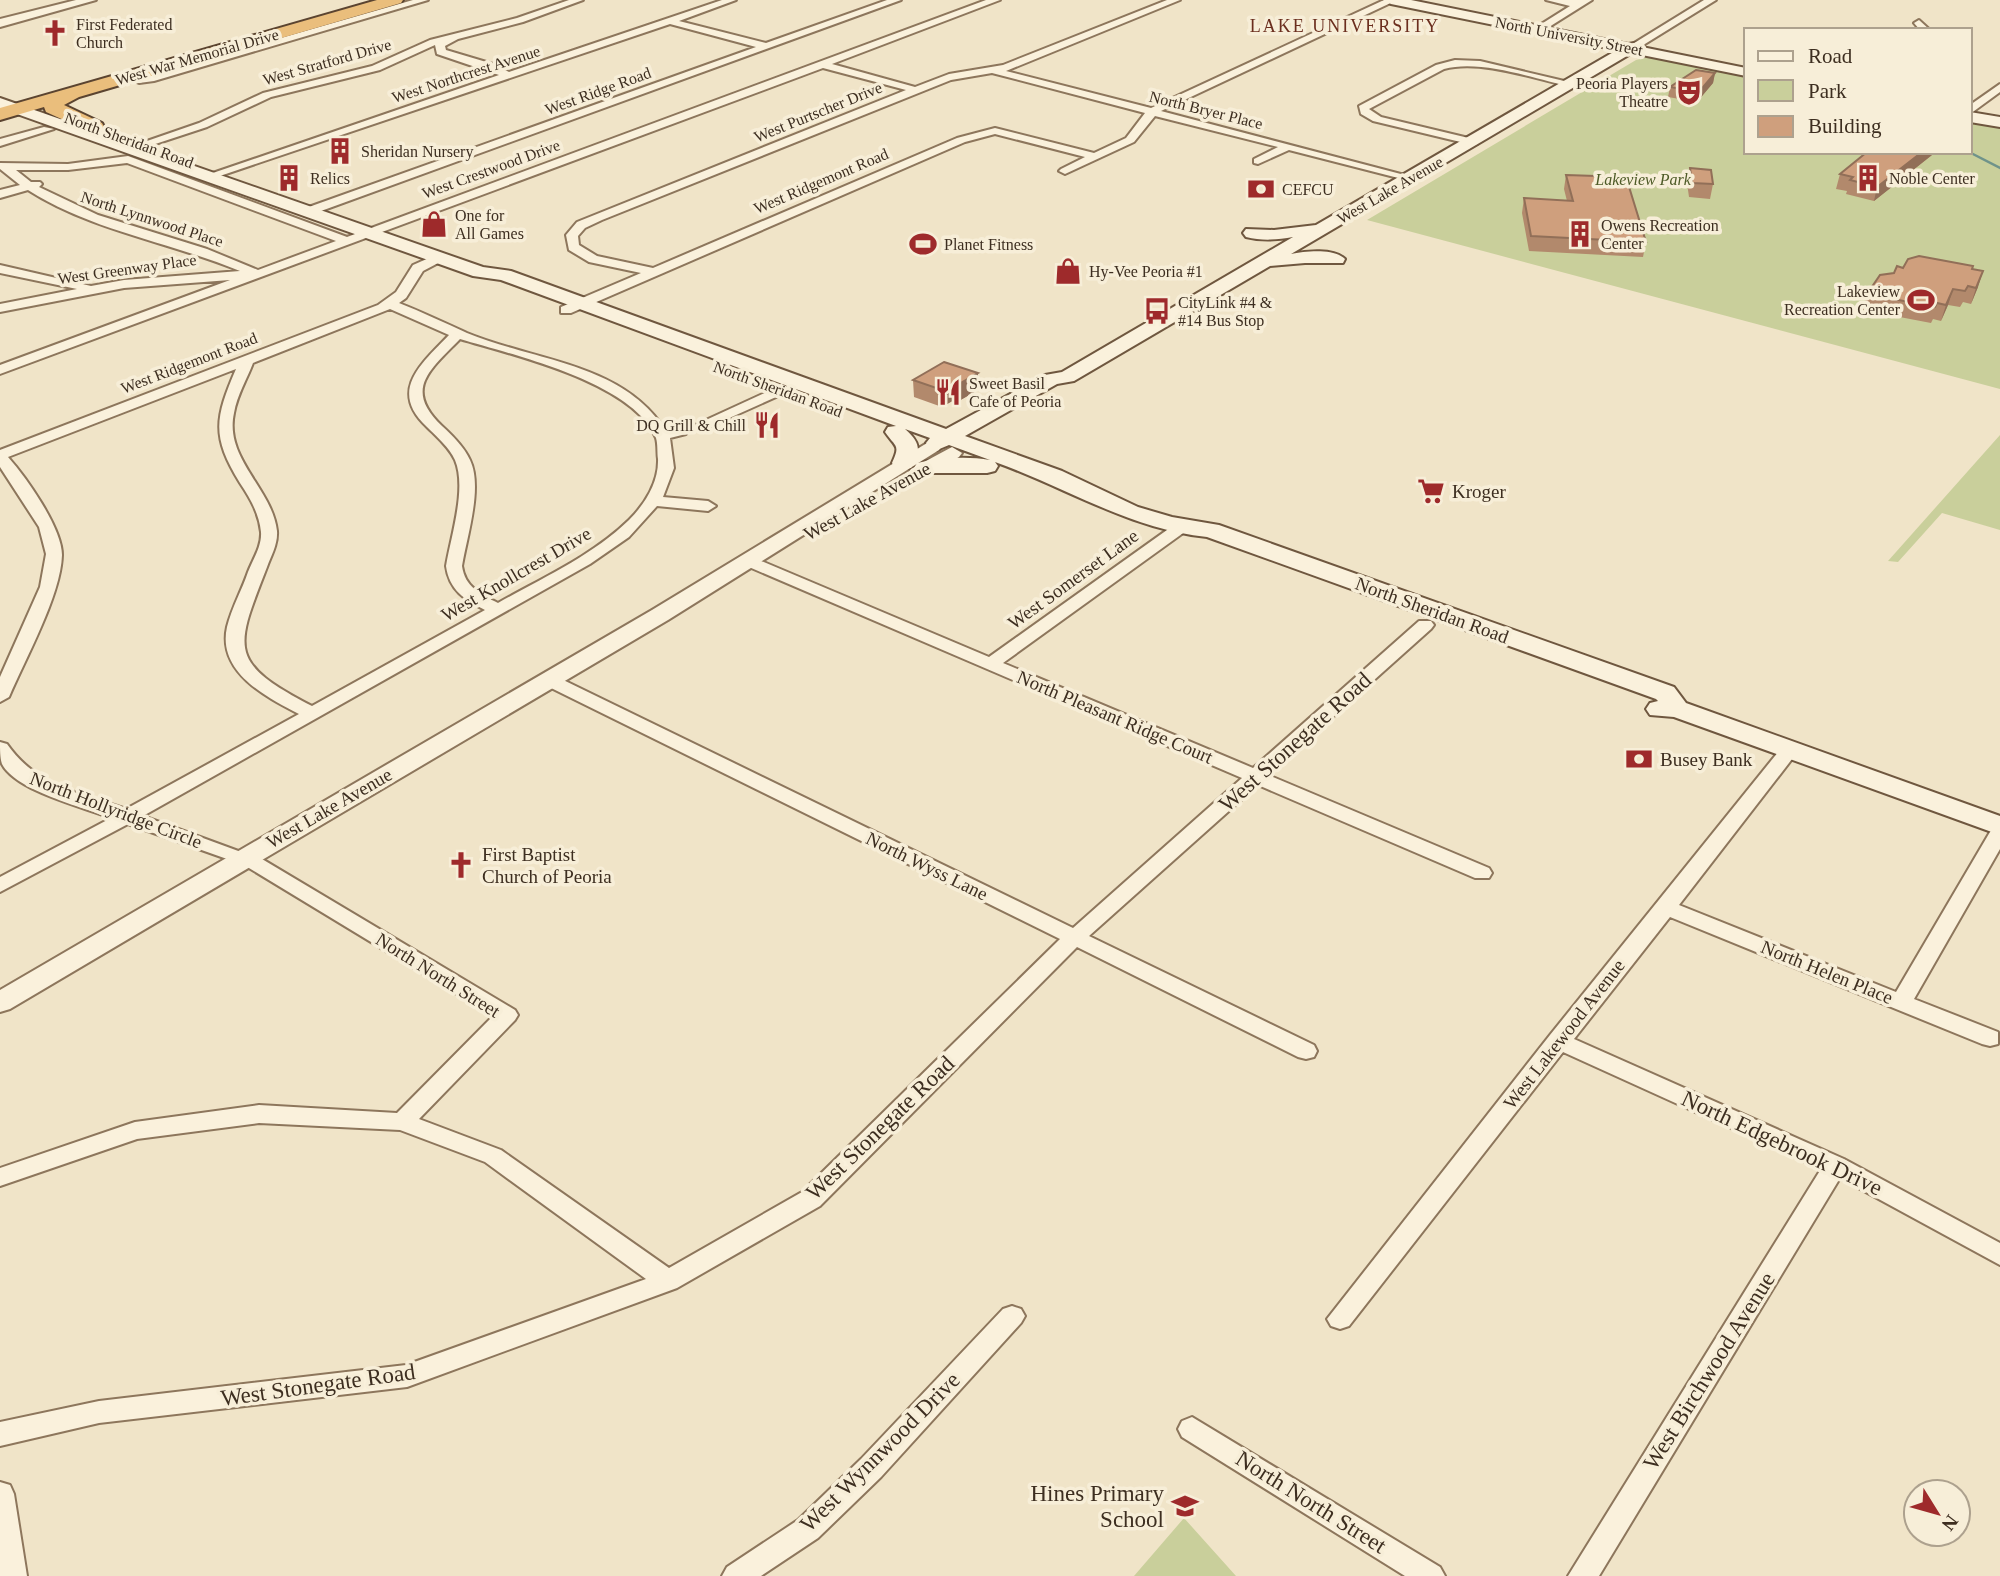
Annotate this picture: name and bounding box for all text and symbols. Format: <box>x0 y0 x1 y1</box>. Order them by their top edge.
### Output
street label: North University Street <box>1493 13 1645 60</box>
place label: First Federated Church <box>76 16 172 51</box>
district label: LAKE UNIVERSITY <box>1250 16 1440 36</box>
church icon: First Federated Church <box>40 18 70 48</box>
street label: West War Memorial Drive <box>113 26 281 88</box>
legend <box>1744 28 1972 154</box>
street label: West Stratford Drive <box>261 36 393 88</box>
street label: West Northcrest Avenue <box>390 42 542 106</box>
text: Road <box>1808 44 1853 68</box>
street label: West Ridge Road <box>543 64 654 119</box>
place label: Peoria Players Theatre <box>1576 75 1668 110</box>
theatre icon: Peoria Players Theatre <box>1674 77 1704 107</box>
street label: West Purtscher Drive <box>752 79 884 145</box>
text: Park <box>1808 79 1847 103</box>
street label: North Bryer Place <box>1147 88 1265 133</box>
street label: North Sheridan Road <box>62 109 196 171</box>
text: Building <box>1808 114 1882 138</box>
building icon: Sheridan Nursery <box>325 136 355 166</box>
street label: West Crestwood Drive <box>420 136 562 202</box>
place label: Sheridan Nursery <box>361 143 473 161</box>
street label: West Ridgemont Road <box>751 145 891 218</box>
street label: West Lake Avenue <box>1334 153 1446 227</box>
building icon: Relics <box>274 163 304 193</box>
building icon: Noble Center <box>1853 163 1883 193</box>
place label: Relics <box>310 170 350 187</box>
place label: Noble Center <box>1889 170 1975 187</box>
park label: Lakeview Park <box>1594 171 1692 188</box>
bank icon: CEFCU <box>1246 174 1276 204</box>
place label: CEFCU <box>1282 181 1334 198</box>
street label: North Lynnwood Place <box>78 188 225 251</box>
place label: One for All Games <box>455 207 524 242</box>
shop icon: One for All Games <box>419 209 449 239</box>
place label: Owens Recreation Center <box>1601 217 1719 252</box>
building icon: Owens Recreation Center <box>1565 219 1595 249</box>
sports icon: Planet Fitness <box>908 229 938 259</box>
place label: Planet Fitness <box>944 236 1033 253</box>
street label: West Greenway Place <box>57 251 198 288</box>
shop icon: Hy-Vee Peoria #1 <box>1053 256 1083 286</box>
place label: Hy-Vee Peoria #1 <box>1089 263 1203 281</box>
place label: Lakeview Recreation Center <box>1784 283 1901 318</box>
sports icon: Lakeview Recreation Center <box>1906 285 1936 315</box>
place label: CityLink #4 & #14 Bus Stop <box>1178 294 1273 330</box>
bus stop icon: CityLink #4 & #14 Bus Stop <box>1142 296 1172 326</box>
street label: West Ridgemont Road <box>119 329 260 398</box>
street label: North Sheridan Road <box>711 358 845 420</box>
place label: Sweet Basil Cafe of Peoria <box>969 375 1061 410</box>
restaurant icon: Sweet Basil Cafe of Peoria <box>933 377 963 407</box>
restaurant icon: DQ Grill & Chill <box>752 410 782 440</box>
place label: DQ Grill & Chill <box>636 417 747 434</box>
street label: West Lake Avenue <box>800 457 934 545</box>
supermarket icon: Kroger <box>1416 476 1446 506</box>
place label: Kroger <box>1452 481 1506 502</box>
street label: West Knollcrest Drive <box>437 523 595 625</box>
street label: West Somerset Lane <box>1004 525 1142 633</box>
street label: North Sheridan Road <box>1353 573 1512 648</box>
street label: North Pleasant Ridge Court <box>1014 666 1217 768</box>
street label: West Stonegate Road <box>1214 667 1377 817</box>
bank icon: Busey Bank <box>1624 744 1654 774</box>
place label: Busey Bank <box>1660 749 1753 770</box>
street label: West Lake Avenue <box>262 764 396 852</box>
street label: North Hollyridge Circle <box>27 767 205 853</box>
street label: North Wyss Lane <box>863 828 991 904</box>
place label: First Baptist Church of Peoria <box>482 844 612 887</box>
church icon: First Baptist Church of Peoria <box>446 850 476 880</box>
street label: North North Street <box>372 928 505 1022</box>
street label: North Helen Place <box>1758 936 1896 1008</box>
street label: West Lakewood Avenue <box>1499 955 1629 1113</box>
street label: West Stonegate Road <box>801 1051 960 1205</box>
street label: North Edgebrook Drive <box>1678 1086 1886 1200</box>
street label: West Birchwood Avenue <box>1638 1268 1780 1474</box>
street label: West Stonegate Road <box>219 1359 417 1411</box>
street label: West Wynnwood Drive <box>795 1367 965 1537</box>
street label: North North Street <box>1231 1446 1391 1559</box>
north arrow <box>1902 1478 1972 1548</box>
place label: Hines Primary School <box>1030 1481 1164 1532</box>
school or university icon: Hines Primary School <box>1170 1491 1200 1521</box>
text: N <box>1937 1511 1963 1535</box>

